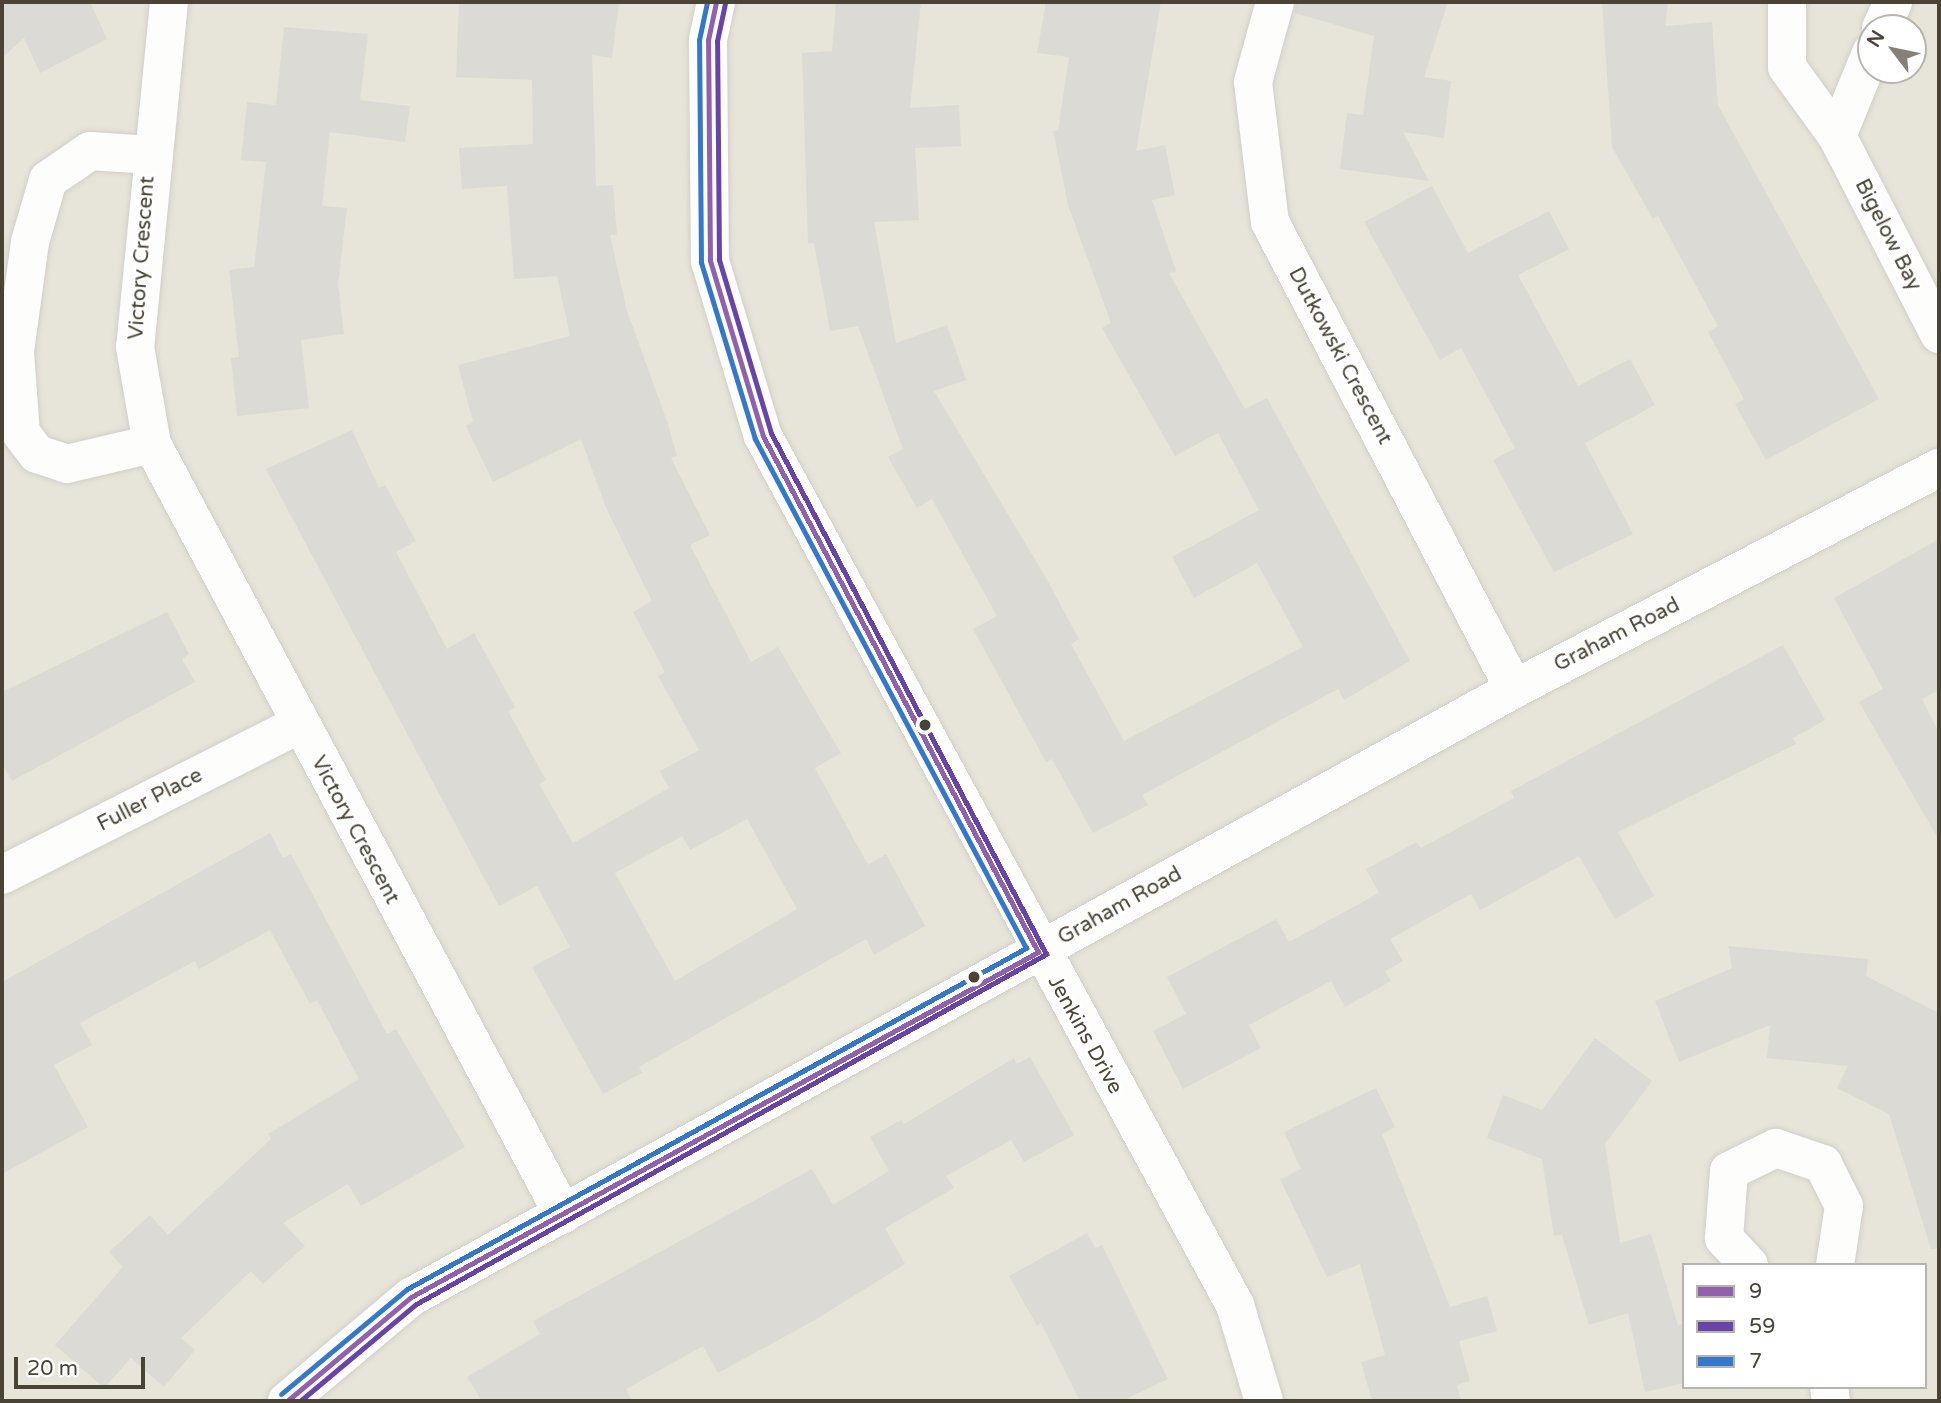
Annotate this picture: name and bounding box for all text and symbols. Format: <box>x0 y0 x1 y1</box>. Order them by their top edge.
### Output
north arrow <box>1857 14 1927 84</box>
text: N <box>1863 27 1889 51</box>
street label: Victory Crescent <box>124 175 160 341</box>
street label: Bigelow Bay <box>1849 175 1927 295</box>
street label: Dutkowski Crescent <box>1283 263 1397 449</box>
street label: Graham Road <box>1550 592 1684 678</box>
unlabelled marker <box>918 718 932 732</box>
street label: Victory Crescent <box>305 752 405 908</box>
street label: Fuller Place <box>93 763 207 837</box>
street label: Graham Road <box>1054 862 1186 950</box>
unlabelled marker <box>967 970 981 984</box>
street label: Jenkins Drive <box>1042 972 1128 1098</box>
legend <box>1682 1263 1927 1389</box>
text: 9 <box>1749 1279 1762 1304</box>
text: 59 <box>1749 1314 1775 1339</box>
scale bar <box>18 1344 149 1388</box>
text: 7 <box>1749 1349 1762 1374</box>
text: 20 m <box>27 1356 78 1381</box>

